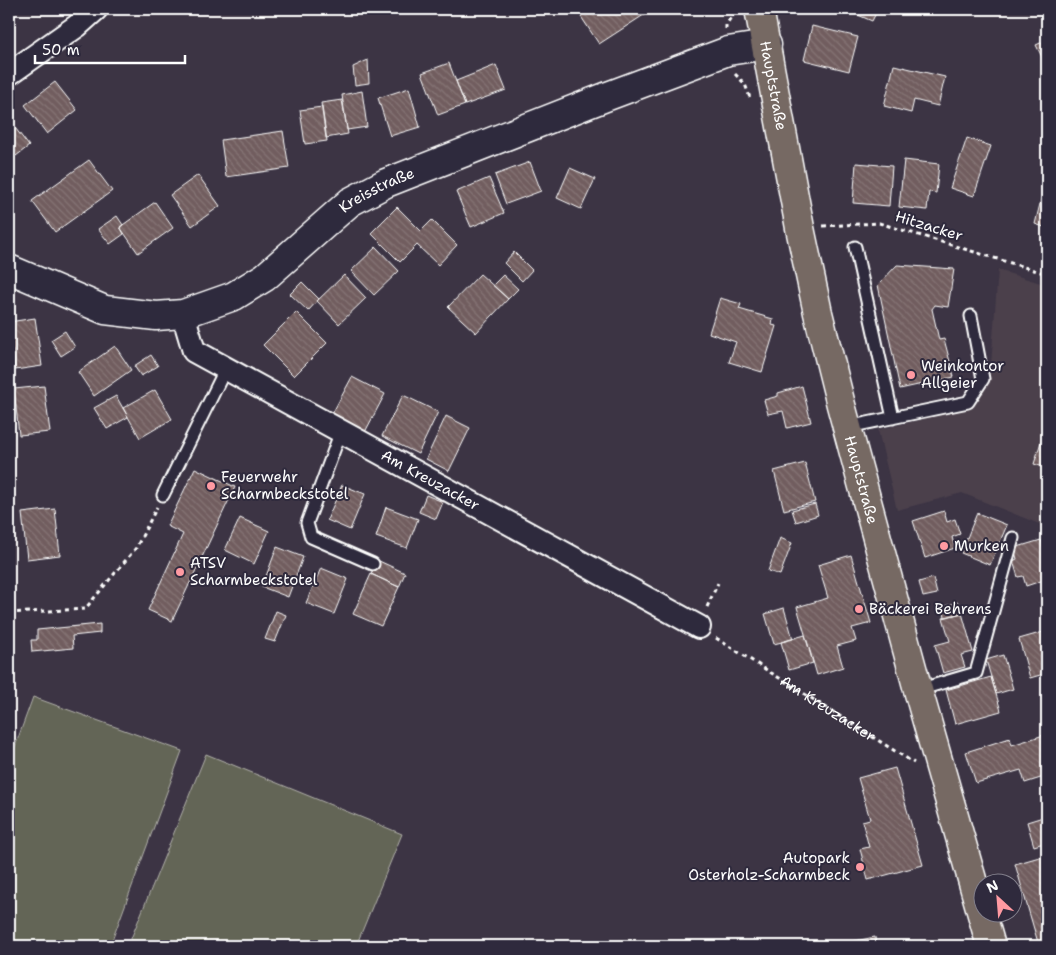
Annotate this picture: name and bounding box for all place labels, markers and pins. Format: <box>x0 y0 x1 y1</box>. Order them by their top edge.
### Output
place label: Weinkontor Allgeier <box>921 356 1004 393</box>
marker: Weinkontor Allgeier <box>905 369 917 381</box>
place label: Feuerwehr Scharmbeckstotel <box>221 467 349 504</box>
marker: Feuerwehr Scharmbeckstotel <box>205 480 217 492</box>
place label: Murken <box>954 536 1009 556</box>
marker: Murken <box>938 540 950 552</box>
place label: ATSV Scharmbeckstotel <box>190 553 318 590</box>
marker: ATSV Scharmbeckstotel <box>174 566 186 578</box>
place label: Bäckerei Behrens <box>869 599 992 619</box>
marker: Bäckerei Behrens <box>853 603 865 615</box>
place label: Autopark Osterholz-Scharmbeck <box>688 848 850 885</box>
marker: Autopark Osterholz-Scharmbeck <box>854 861 866 873</box>

